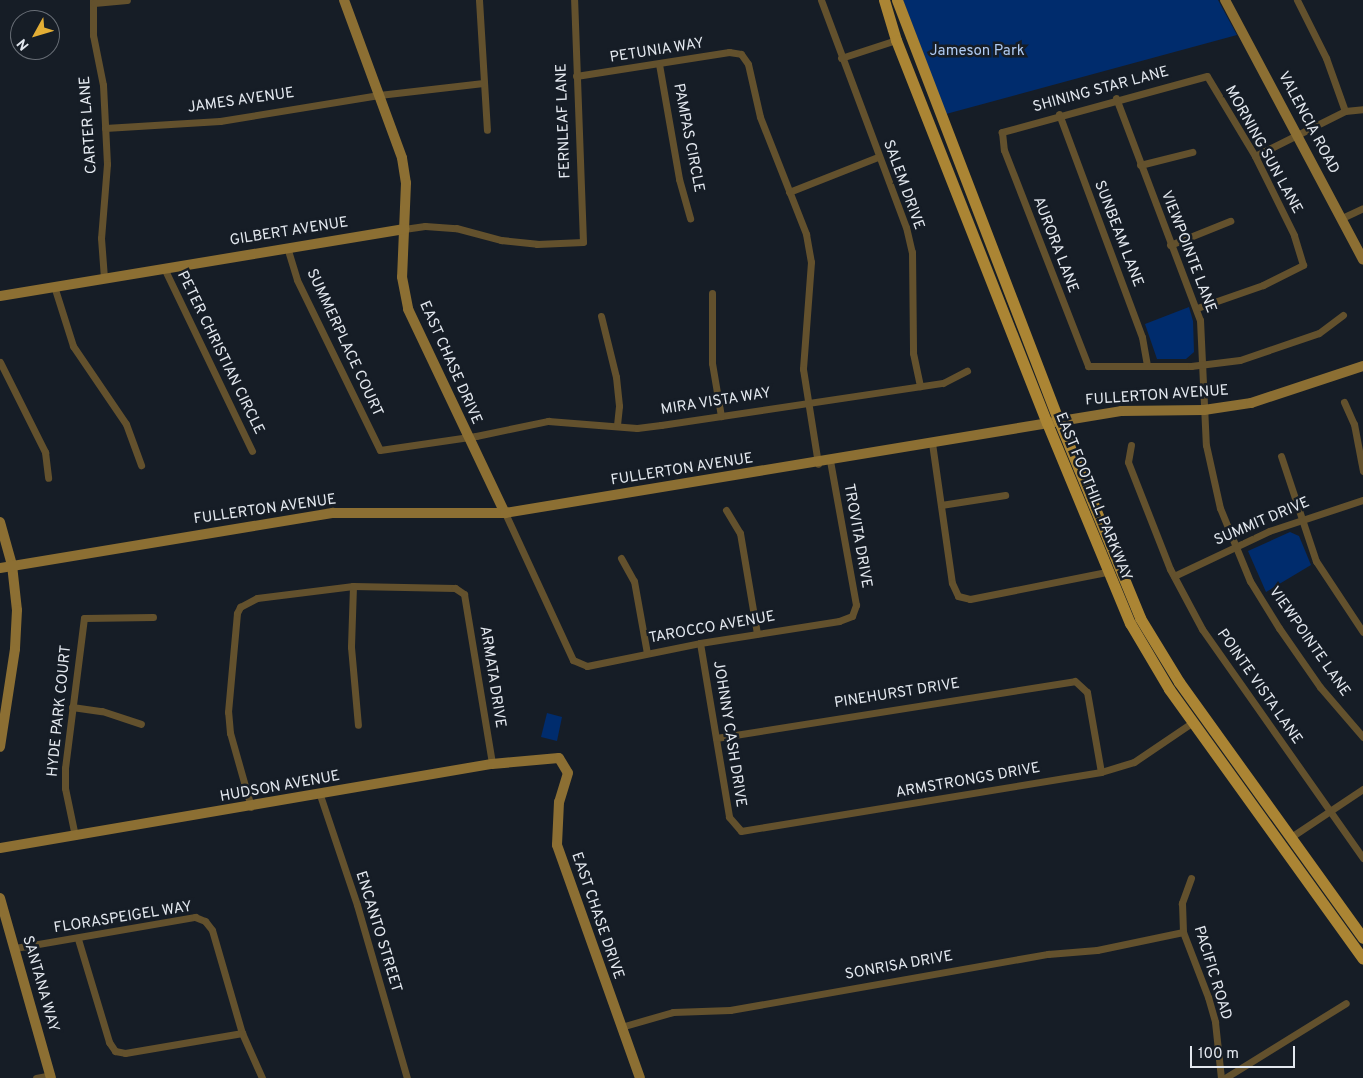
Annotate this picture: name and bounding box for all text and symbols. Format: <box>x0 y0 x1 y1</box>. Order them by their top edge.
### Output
north arrow <box>10 10 60 60</box>
text: N <box>14 35 34 53</box>
street label: PETUNIA WAY <box>608 35 706 67</box>
park label: Jameson Park <box>929 43 1025 61</box>
street label: FERNLEAF LANE <box>553 63 575 179</box>
street label: SHINING STAR LANE <box>1031 63 1171 117</box>
street label: VALENCIA ROAD <box>1273 69 1343 177</box>
street label: CARTER LANE <box>77 75 101 175</box>
street label: PAMPAS CIRCLE <box>669 82 707 194</box>
street label: MORNING SUN LANE <box>1220 83 1306 217</box>
street label: JAMES AVENUE <box>186 85 296 117</box>
street label: SALEM DRIVE <box>878 138 928 232</box>
street label: SUNBEAM LANE <box>1089 178 1147 290</box>
street label: VIEWPOINTE LANE <box>1156 188 1220 316</box>
street label: AURORA LANE <box>1028 194 1082 296</box>
street label: GILBERT AVENUE <box>228 214 350 250</box>
street label: SUMMERPLACE COURT <box>302 266 386 420</box>
street label: PETER CHRISTIAN CIRCLE <box>173 268 267 438</box>
street label: EAST CHASE DRIVE <box>415 298 485 428</box>
street label: FULLERTON AVENUE <box>1084 382 1230 410</box>
street label: MIRA VISTA WAY <box>659 384 773 420</box>
street label: EAST FOOTHILL PARKWAY <box>1051 410 1135 584</box>
street label: FULLERTON AVENUE <box>609 450 755 490</box>
street label: TROVITA DRIVE <box>839 482 875 590</box>
street label: FULLERTON AVENUE <box>192 491 338 529</box>
street label: SUMMIT DRIVE <box>1211 494 1313 550</box>
street label: VIEWPOINTE LANE <box>1264 584 1354 700</box>
street label: TAROCCO AVENUE <box>647 608 777 648</box>
street label: ARMATA DRIVE <box>475 624 509 730</box>
street label: POINTE VISTA LANE <box>1212 625 1306 749</box>
street label: HYDE PARK COURT <box>44 644 76 778</box>
street label: JOHNNY CASH DRIVE <box>708 659 750 809</box>
street label: PINEHURST DRIVE <box>833 675 961 713</box>
street label: ARMSTRONGS DRIVE <box>894 759 1042 803</box>
street label: HUDSON AVENUE <box>218 768 342 806</box>
street label: EAST CHASE DRIVE <box>567 850 627 982</box>
street label: ENCANTO STREET <box>351 869 405 995</box>
street label: FLORASPEIGEL WAY <box>52 898 194 938</box>
street label: PACIFIC ROAD <box>1189 924 1235 1022</box>
street label: SANTANA WAY <box>18 933 62 1035</box>
street label: SONRISA DRIVE <box>843 948 955 984</box>
scale bar <box>1193 1036 1298 1068</box>
text: 100 m <box>1198 1045 1239 1064</box>

